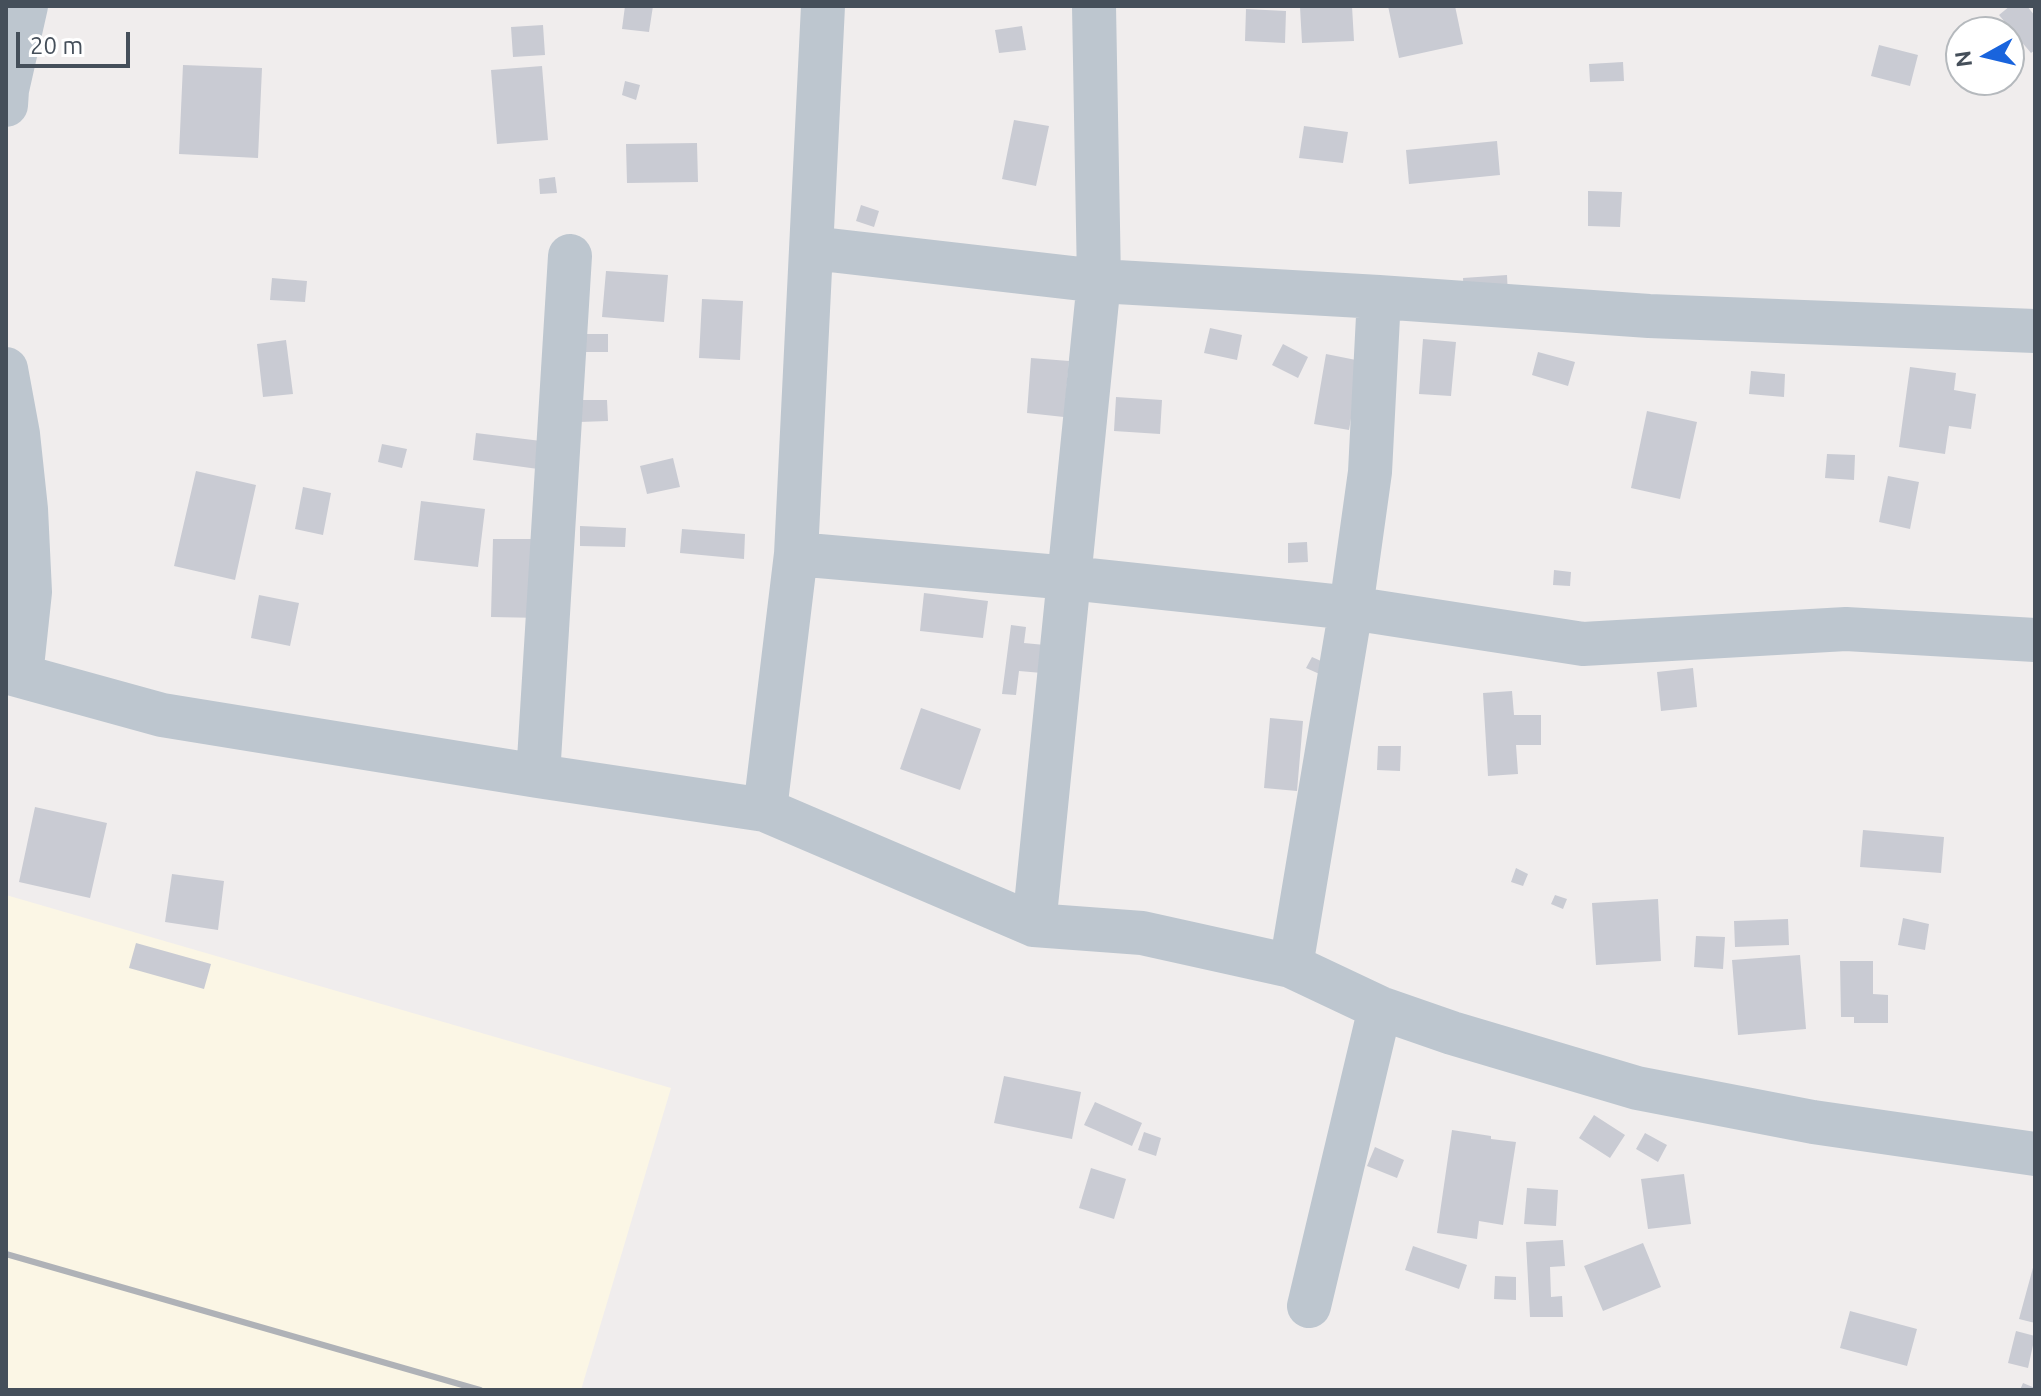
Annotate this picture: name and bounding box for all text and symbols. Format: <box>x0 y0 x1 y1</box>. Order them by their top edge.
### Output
scale bar <box>20 16 134 66</box>
north arrow <box>1945 16 2025 96</box>
text: 20 m <box>30 32 83 59</box>
text: N <box>1949 49 1976 69</box>

